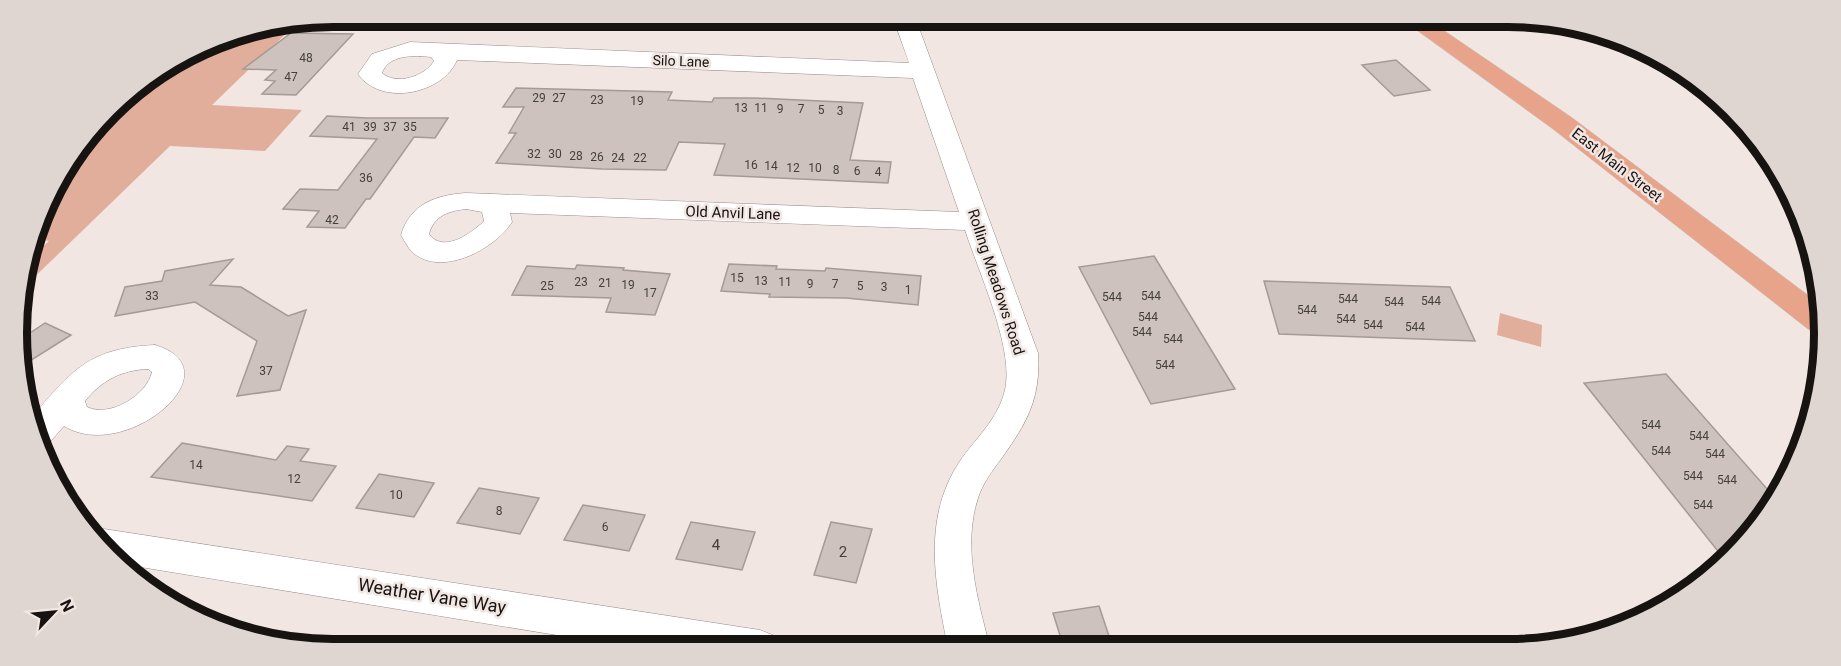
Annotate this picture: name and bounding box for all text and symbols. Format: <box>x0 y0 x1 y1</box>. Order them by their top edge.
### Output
house number: 48 <box>299 51 313 65</box>
street label: Silo Lane <box>652 52 710 70</box>
house number: 47 <box>284 70 298 84</box>
house number: 29 <box>532 91 546 105</box>
house number: 27 <box>552 91 566 105</box>
house number: 23 <box>590 93 604 107</box>
house number: 19 <box>630 94 644 108</box>
house number: 13 <box>734 101 748 115</box>
house number: 11 <box>754 101 768 115</box>
house number: 9 <box>777 102 783 116</box>
house number: 7 <box>798 102 805 116</box>
house number: 5 <box>818 103 825 117</box>
house number: 3 <box>837 104 843 118</box>
house number: 41 <box>342 120 356 134</box>
house number: 39 <box>363 120 377 134</box>
house number: 37 <box>383 120 397 134</box>
house number: 35 <box>403 120 417 134</box>
street label: East Main Street <box>1568 124 1666 206</box>
house number: 32 <box>527 147 541 161</box>
house number: 30 <box>548 147 562 161</box>
house number: 28 <box>569 149 583 163</box>
house number: 26 <box>590 150 604 164</box>
house number: 24 <box>611 151 625 165</box>
house number: 22 <box>633 151 647 165</box>
house number: 16 <box>744 158 758 172</box>
house number: 14 <box>764 159 778 173</box>
house number: 12 <box>786 161 800 175</box>
house number: 10 <box>808 161 822 175</box>
house number: 8 <box>833 163 840 177</box>
house number: 6 <box>854 164 861 178</box>
house number: 4 <box>875 165 882 179</box>
house number: 36 <box>359 171 373 185</box>
street label: Old Anvil Lane <box>685 202 781 224</box>
street label: Rolling Meadows Road <box>964 207 1028 357</box>
house number: 42 <box>325 213 339 227</box>
house number: 15 <box>730 271 744 285</box>
house number: 13 <box>754 274 768 288</box>
house number: 23 <box>574 275 588 289</box>
house number: 11 <box>778 275 792 289</box>
house number: 21 <box>598 276 612 290</box>
house number: 9 <box>807 277 813 291</box>
house number: 7 <box>832 277 839 291</box>
house number: 19 <box>621 278 635 292</box>
house number: 25 <box>540 279 554 293</box>
house number: 5 <box>857 279 864 293</box>
house number: 3 <box>881 280 887 294</box>
house number: 1 <box>905 283 911 297</box>
house number: 17 <box>643 286 657 300</box>
house number: 33 <box>145 289 159 303</box>
house number: 544 <box>1141 289 1161 303</box>
house number: 544 <box>1102 290 1122 304</box>
house number: 544 <box>1338 292 1358 306</box>
house number: 544 <box>1421 294 1441 308</box>
house number: 544 <box>1384 295 1404 309</box>
house number: 544 <box>1297 303 1317 317</box>
house number: 544 <box>1138 310 1158 324</box>
house number: 544 <box>1336 312 1356 326</box>
house number: 544 <box>1363 318 1383 332</box>
house number: 544 <box>1405 320 1425 334</box>
house number: 544 <box>1132 325 1152 339</box>
house number: 544 <box>1163 332 1183 346</box>
house number: 544 <box>1155 358 1175 372</box>
house number: 37 <box>259 364 273 378</box>
house number: 544 <box>1641 418 1661 432</box>
house number: 544 <box>1689 429 1709 443</box>
house number: 544 <box>1651 444 1671 458</box>
house number: 544 <box>1705 447 1725 461</box>
house number: 14 <box>189 458 203 472</box>
house number: 544 <box>1683 469 1703 483</box>
house number: 12 <box>287 472 301 486</box>
house number: 544 <box>1717 473 1737 487</box>
house number: 10 <box>389 488 403 502</box>
house number: 544 <box>1693 498 1713 512</box>
house number: 8 <box>496 504 503 518</box>
house number: 6 <box>602 520 609 534</box>
house number: 4 <box>712 536 721 554</box>
house number: 2 <box>839 543 847 561</box>
street label: Weather Vane Way <box>357 573 508 618</box>
north arrow <box>24 582 84 642</box>
text: N <box>56 596 78 615</box>

